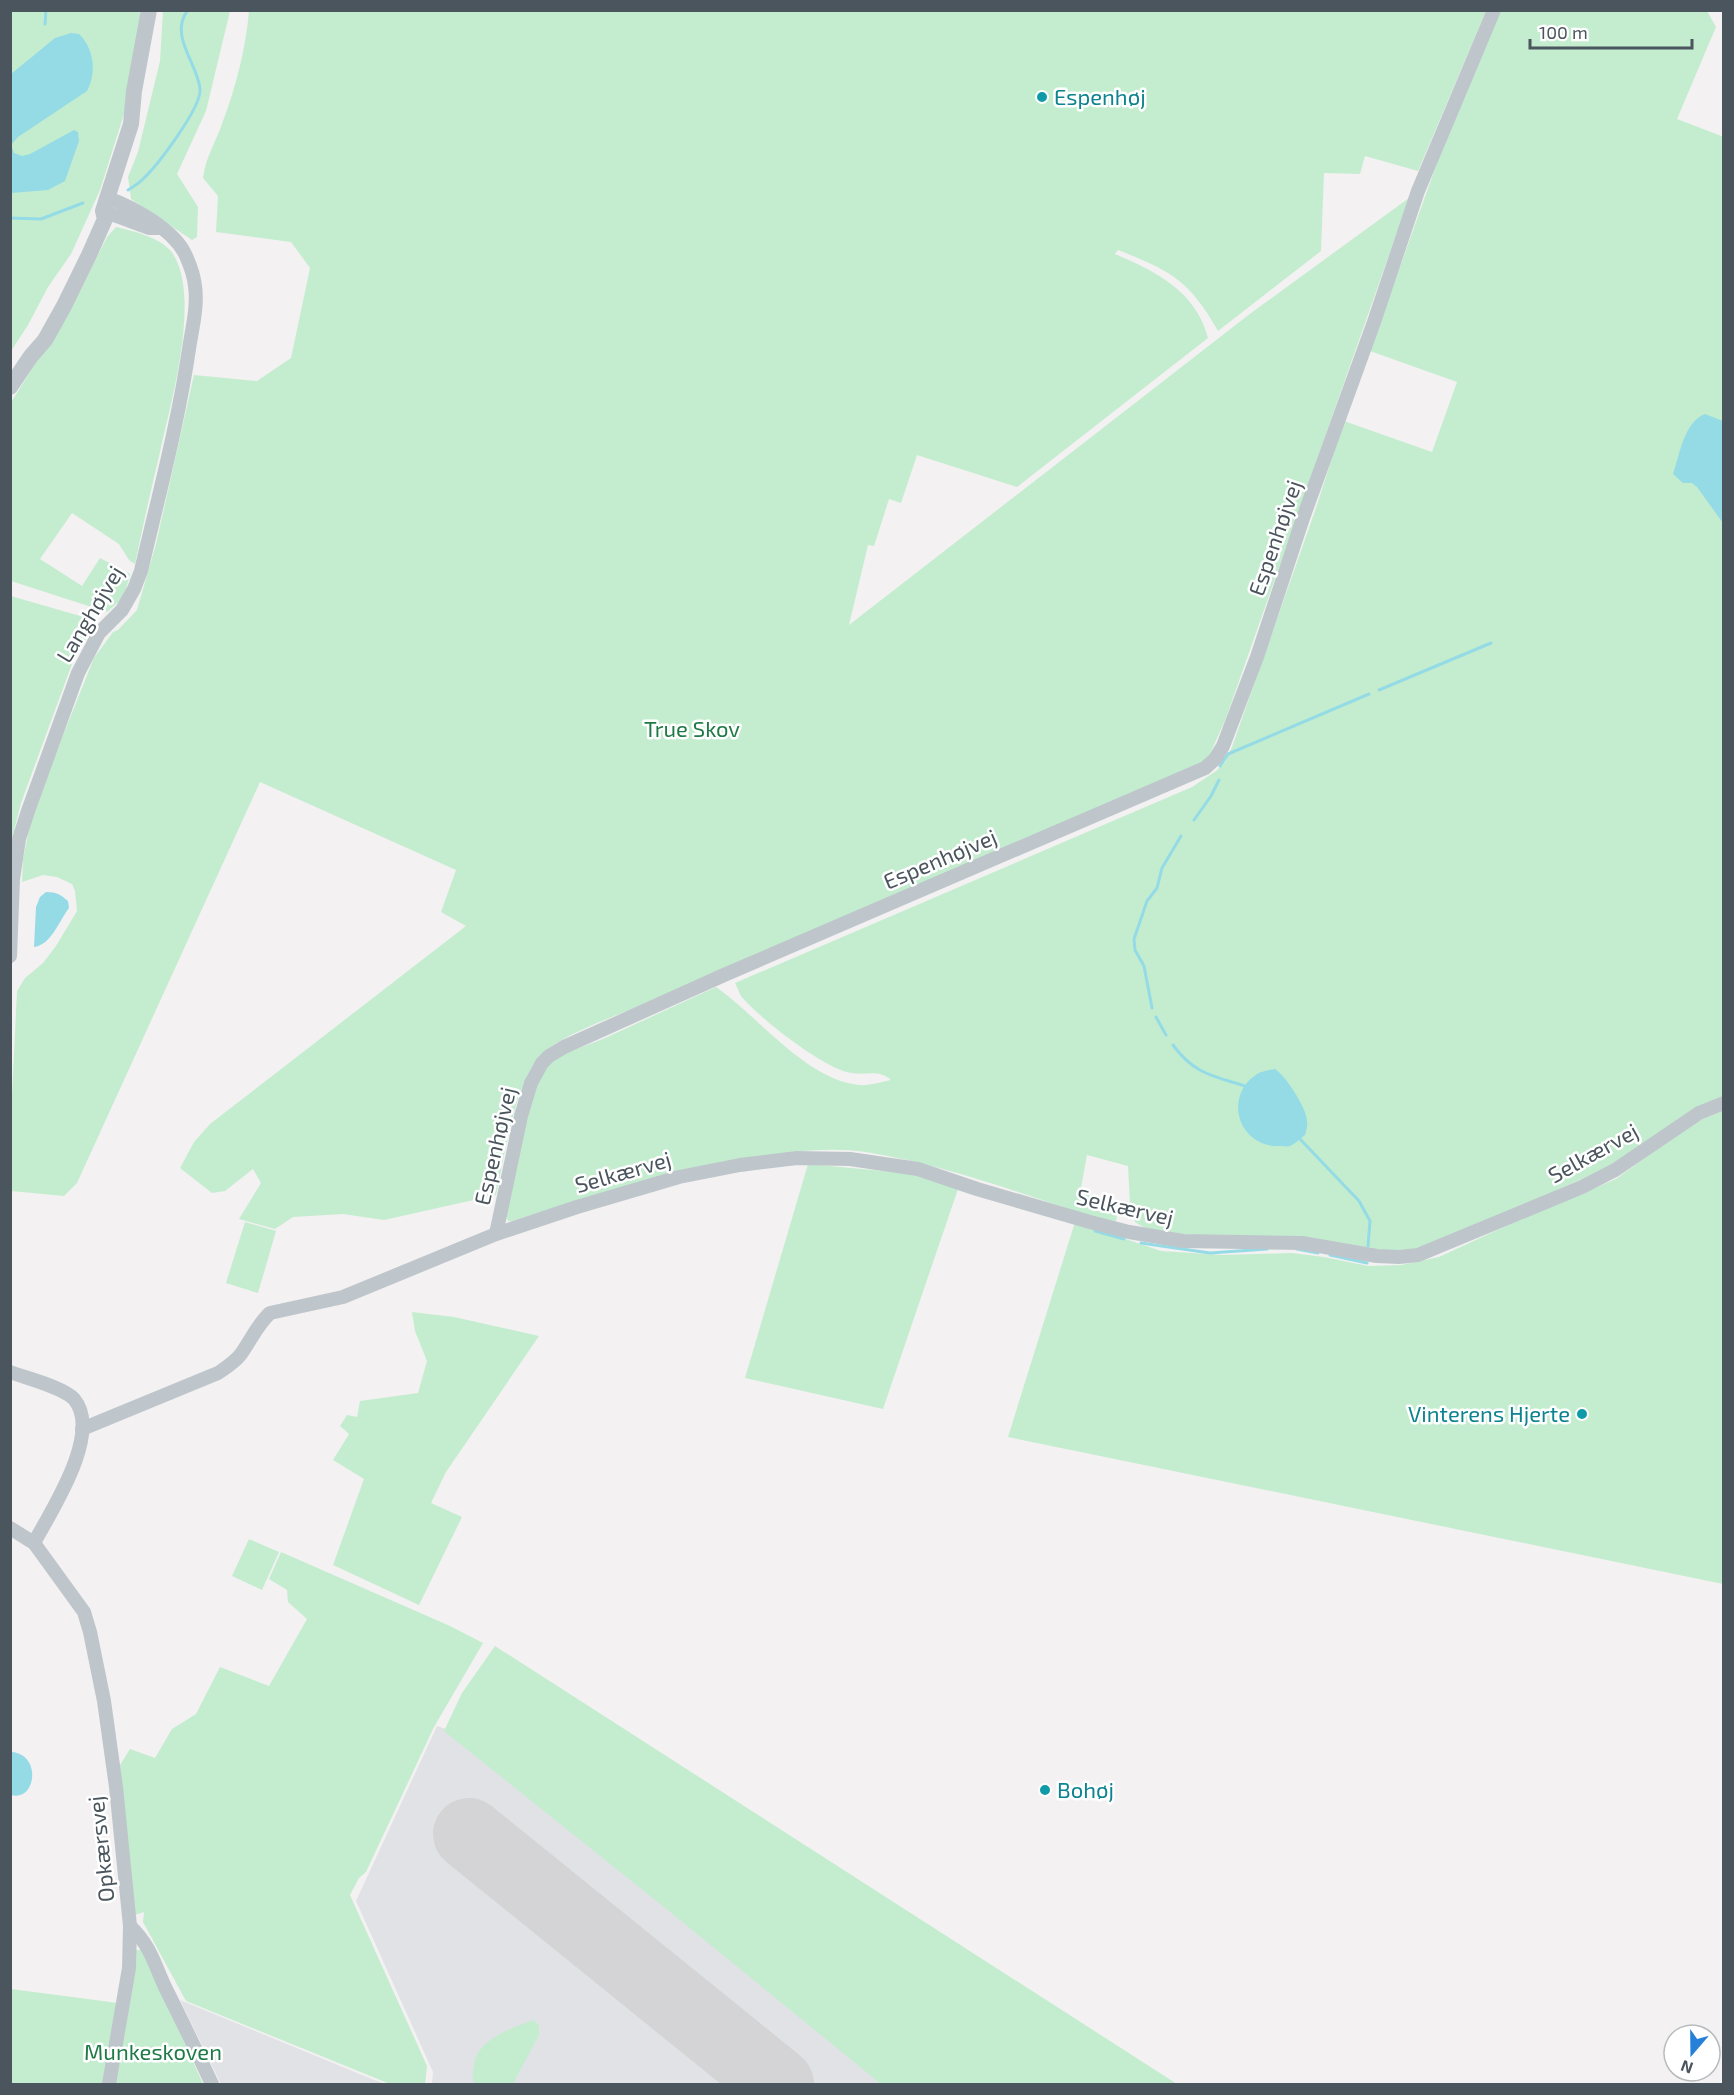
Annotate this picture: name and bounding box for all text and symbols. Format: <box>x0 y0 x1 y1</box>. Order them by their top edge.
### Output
scale bar <box>1530 12 1692 50</box>
text: 100 m <box>1539 21 1588 43</box>
place label: Espenhøj <box>1054 83 1146 110</box>
marker: Espenhøj <box>1035 90 1049 104</box>
street label: Espenhøjvej <box>1242 476 1307 599</box>
street label: Langhøjvej <box>50 560 129 667</box>
park label: True Skov <box>644 715 740 741</box>
street label: Espenhøjvej <box>879 823 1001 895</box>
street label: Espenhøjvej <box>468 1084 521 1208</box>
street label: Selkærvej <box>1543 1117 1642 1188</box>
street label: Selkærvej <box>572 1145 674 1198</box>
street label: Selkærvej <box>1074 1182 1176 1231</box>
place label: Vinterens Hjerte <box>1408 1400 1570 1427</box>
marker: Vinterens Hjerte <box>1575 1407 1589 1421</box>
place label: Bohøj <box>1057 1776 1114 1803</box>
marker: Bohøj <box>1038 1783 1052 1797</box>
street label: Opkærsvej <box>82 1795 119 1903</box>
north arrow <box>1662 2023 1722 2083</box>
park label: Munkeskoven <box>84 2038 222 2064</box>
text: N <box>1678 2057 1695 2078</box>

